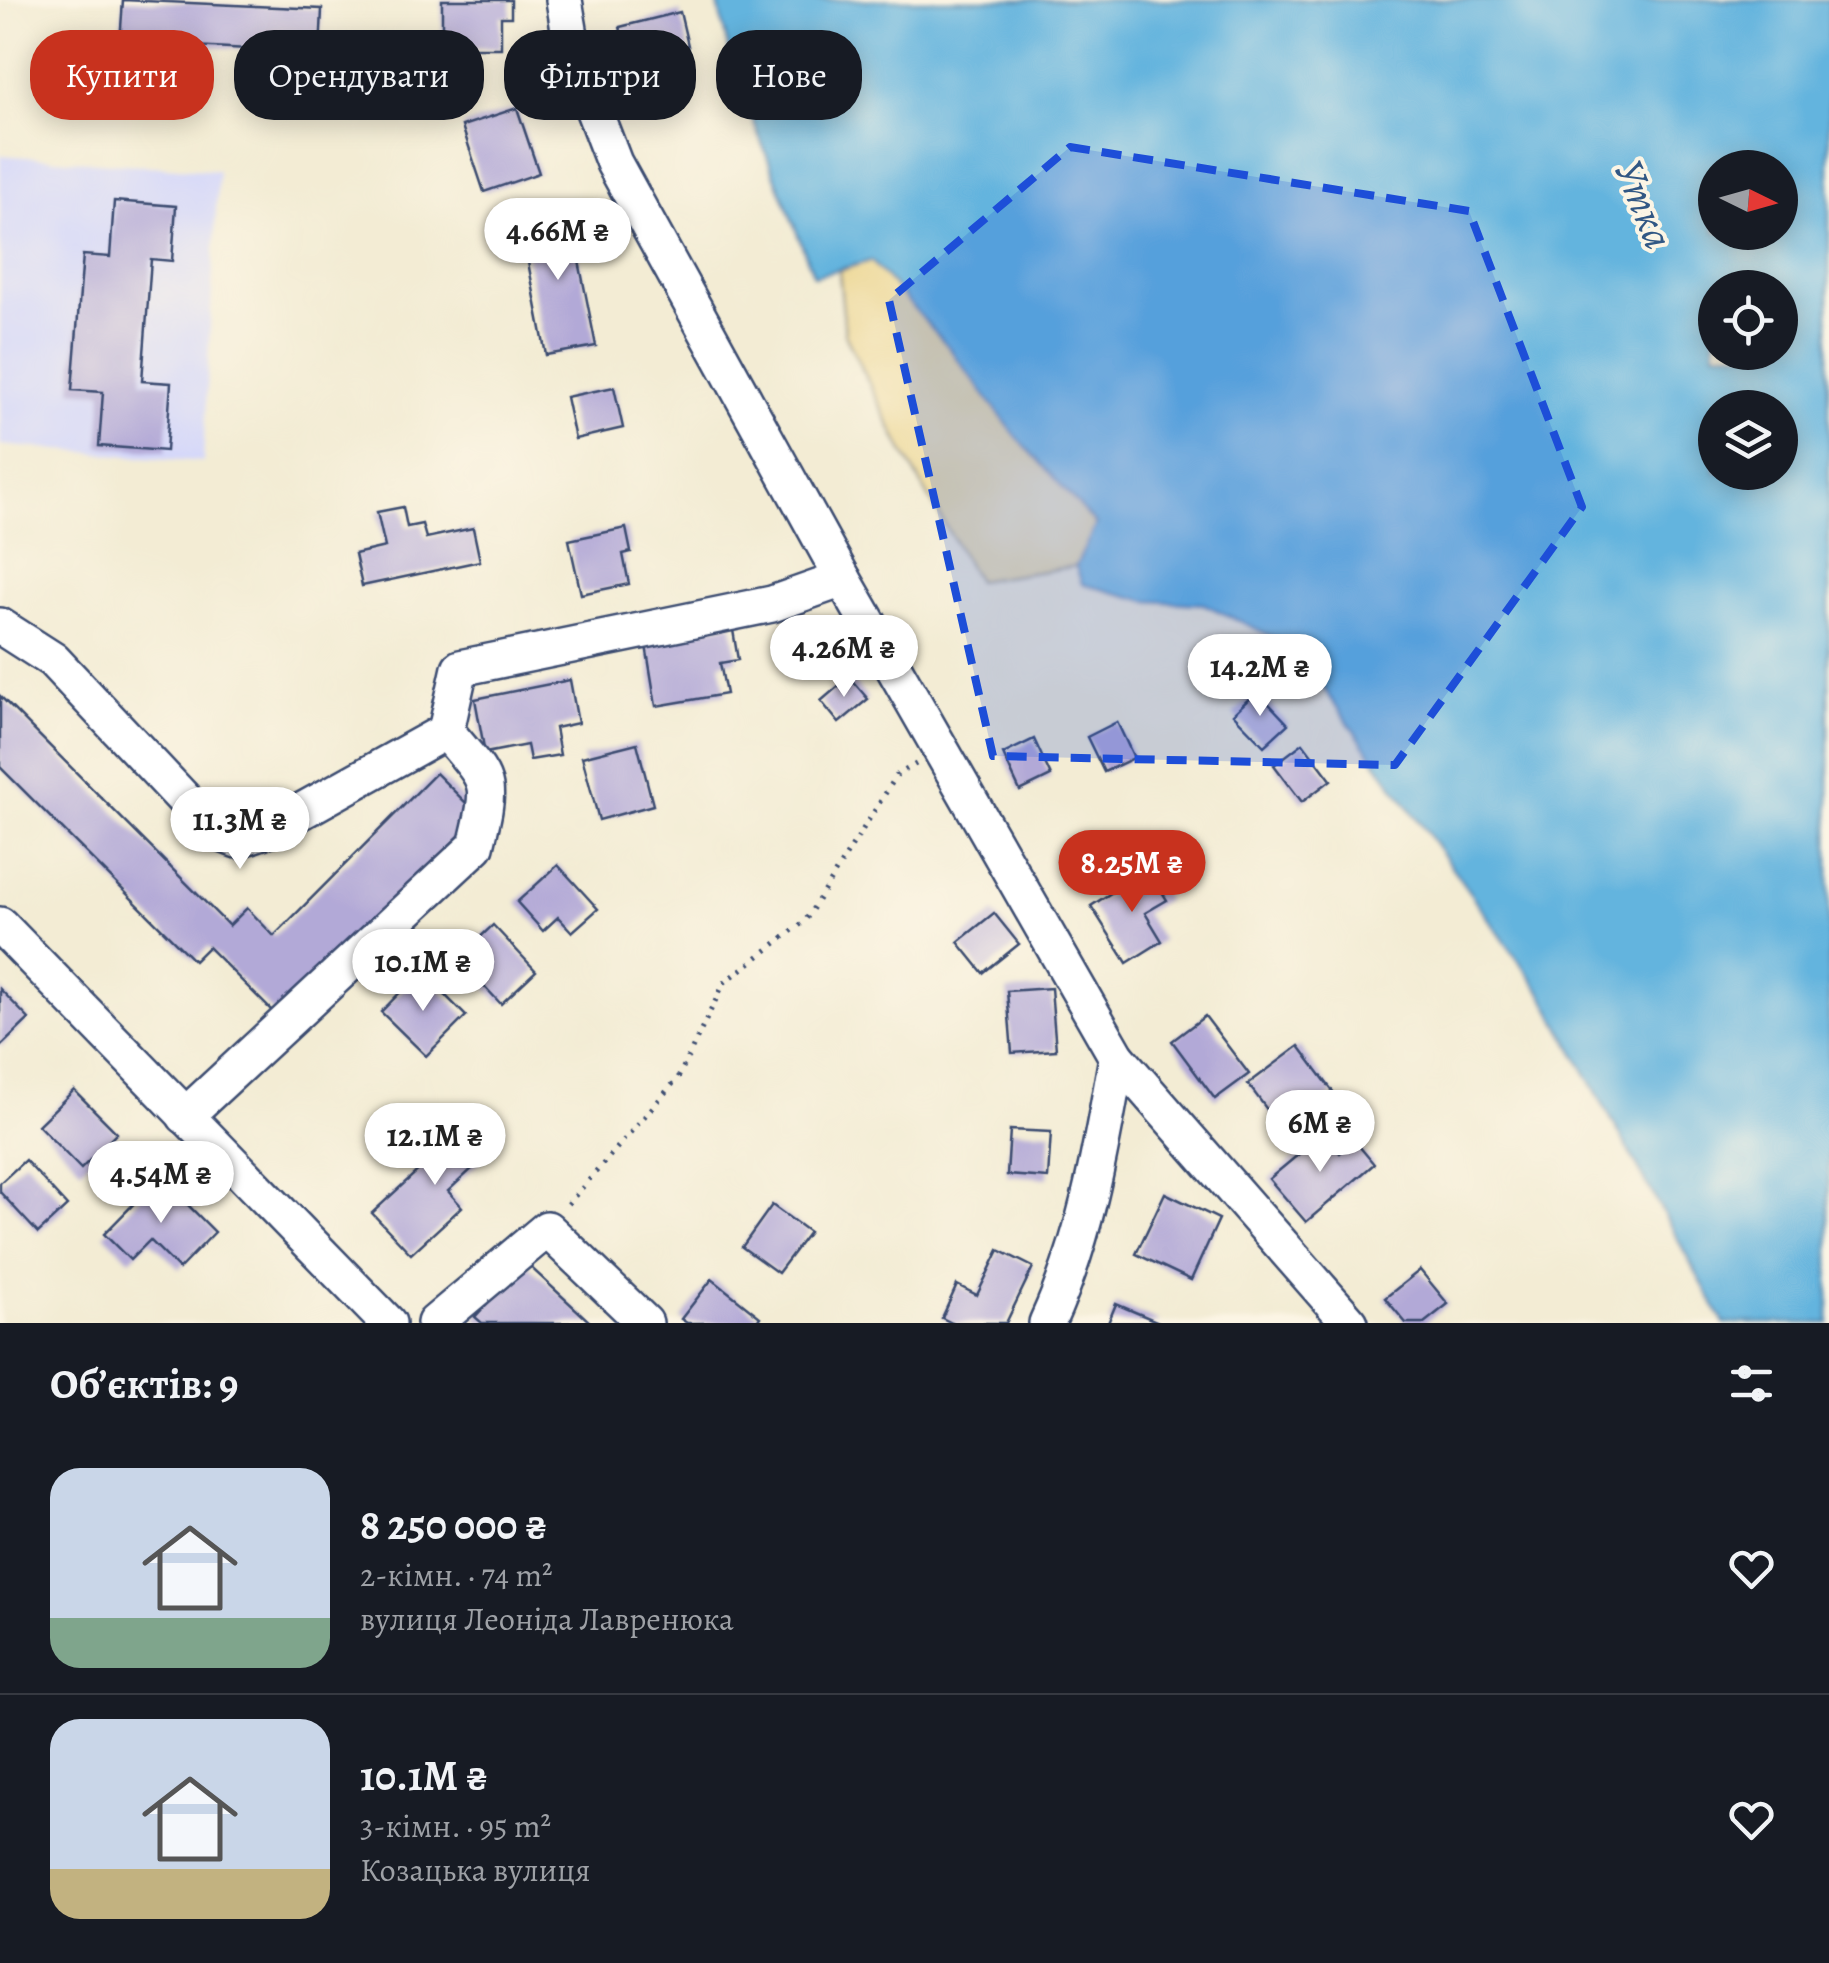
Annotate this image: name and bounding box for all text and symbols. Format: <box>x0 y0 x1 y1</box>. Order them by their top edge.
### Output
chip: Купити <box>30 30 214 120</box>
chip: Орендувати <box>234 30 484 120</box>
chip: Фільтри <box>504 30 696 120</box>
chip: Нове <box>716 30 862 120</box>
north arrow <box>1698 150 1798 250</box>
map controls <box>1698 150 1798 490</box>
water label: Утка <box>1601 151 1688 257</box>
pin: 4.66M ₴ <box>466 198 650 283</box>
text: 4.66M ₴ <box>506 208 610 252</box>
button: locate <box>1698 270 1798 370</box>
button: layers <box>1698 390 1798 490</box>
pin: 4.26M ₴ <box>752 615 936 700</box>
text: 4.26M ₴ <box>792 625 896 669</box>
pin: 14.2M ₴ <box>1168 634 1352 719</box>
text: 14.2M ₴ <box>1210 644 1310 688</box>
pin: 11.3M ₴ <box>148 787 332 872</box>
text: 11.3M ₴ <box>192 797 288 841</box>
pin: 8.25M ₴ <box>1040 830 1224 915</box>
text: 8.25M ₴ <box>1081 840 1183 884</box>
pin: 10.1M ₴ <box>331 929 515 1014</box>
text: 10.1M ₴ <box>374 939 472 983</box>
pin: 6M ₴ <box>1261 1090 1379 1175</box>
text: 6M ₴ <box>1288 1100 1352 1144</box>
pin: 12.1M ₴ <box>343 1103 527 1188</box>
text: 12.1M ₴ <box>387 1113 483 1157</box>
pin: 4.54M ₴ <box>69 1141 253 1226</box>
text: 4.54M ₴ <box>110 1151 212 1195</box>
text: Об’єктів: 9 <box>50 1355 238 1412</box>
icon: filters <box>1724 1356 1779 1411</box>
text: 8 250 000 ₴ <box>360 1496 547 1553</box>
icon: home <box>130 1508 250 1628</box>
icon: heart <box>1724 1541 1779 1596</box>
text: 2-кімн. · 74 m² <box>360 1553 553 1597</box>
text: вулиця Леоніда Лавренюка <box>360 1597 734 1641</box>
text: 10.1M ₴ <box>360 1747 488 1804</box>
icon: home <box>130 1759 250 1879</box>
icon: heart <box>1724 1792 1779 1847</box>
text: 3-кімн. · 95 m² <box>360 1804 551 1848</box>
text: Козацька вулиця <box>360 1848 591 1892</box>

